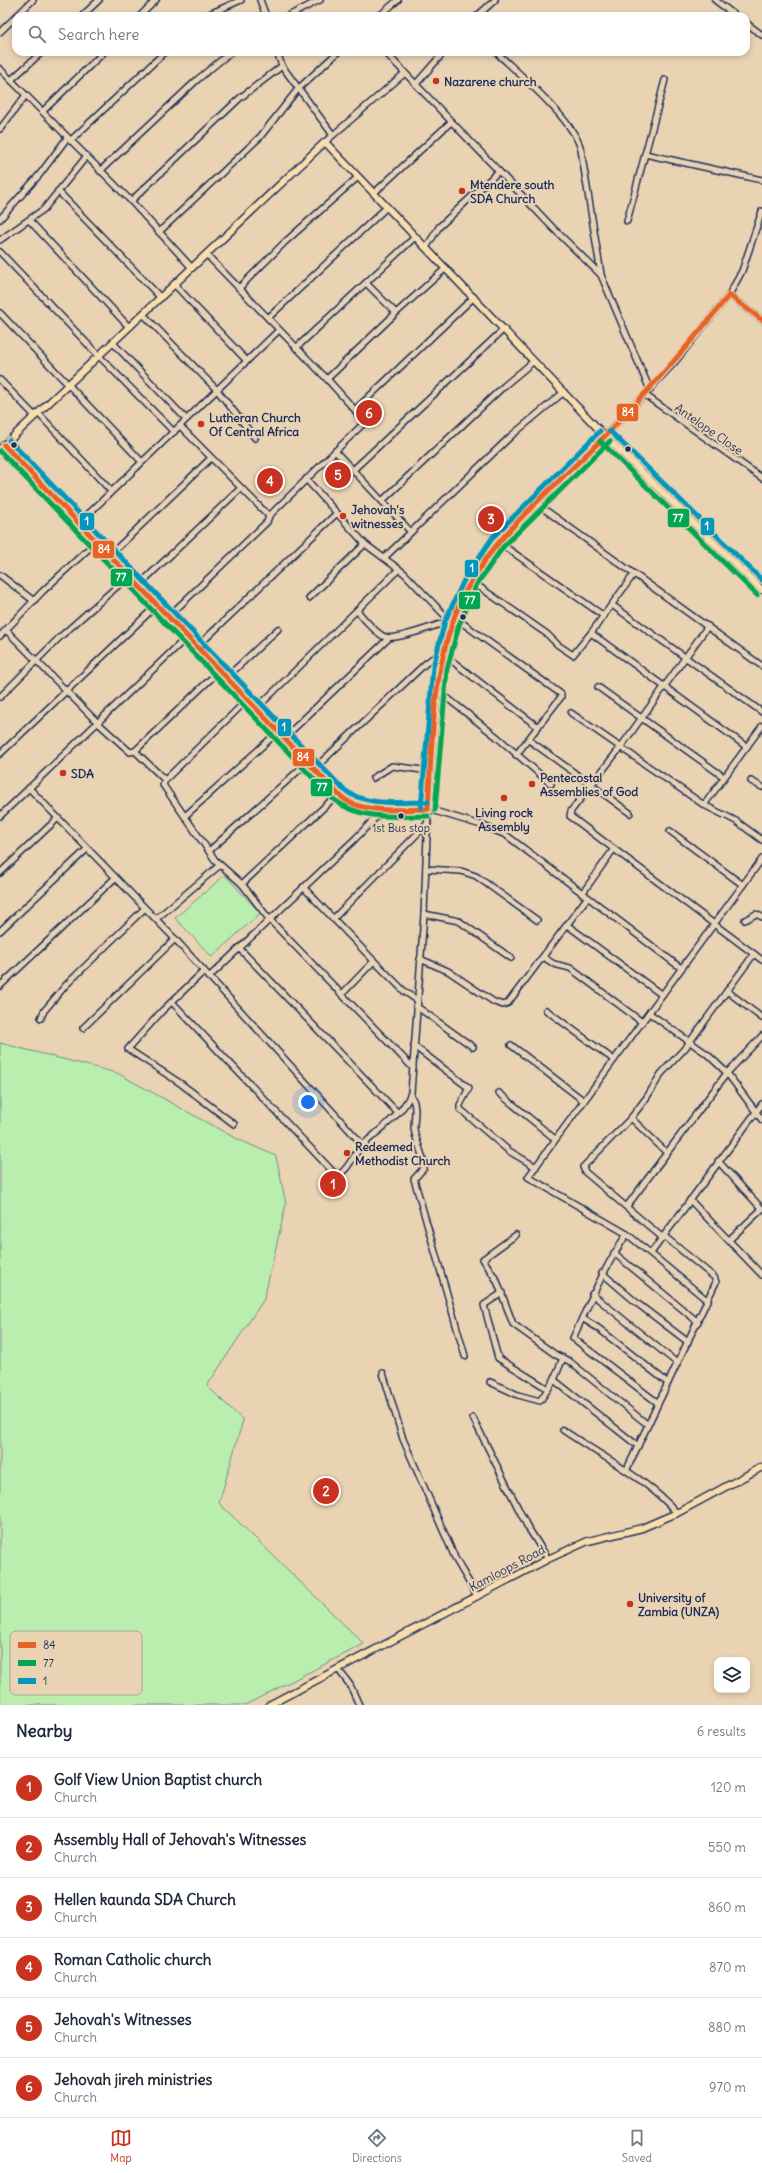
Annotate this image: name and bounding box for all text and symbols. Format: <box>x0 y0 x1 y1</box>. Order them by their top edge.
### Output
search box <box>12 12 750 56</box>
icon: search <box>26 23 48 45</box>
text: Search here <box>58 25 139 44</box>
place label: Nazarene church <box>444 74 537 89</box>
marker: Nazarene church <box>431 76 441 86</box>
place label: Mtendere south SDA Church <box>470 177 555 206</box>
marker: Mtendere south SDA Church <box>457 186 467 196</box>
pin: 6 <box>356 398 382 428</box>
street label: Antelope Close <box>672 400 746 458</box>
line badge: 84 <box>616 403 639 422</box>
text: 84 <box>622 405 635 419</box>
place label: Lutheran Church Of Central Africa <box>209 410 301 439</box>
marker: Lutheran Church Of Central Africa <box>196 419 206 429</box>
unlabelled marker <box>9 440 19 450</box>
unlabelled marker <box>623 444 633 454</box>
pin: 5 <box>325 460 351 490</box>
pin: 4 <box>257 466 283 496</box>
place label: Jehovah's witnesses <box>351 502 405 531</box>
pin: 3 <box>478 504 504 534</box>
line badge: 77 <box>667 508 690 528</box>
marker: Jehovah's witnesses <box>338 511 348 521</box>
text: 77 <box>673 511 684 525</box>
line badge: 1 <box>79 512 95 531</box>
text: 1 <box>85 514 89 528</box>
line badge: 1 <box>700 517 715 536</box>
text: 1 <box>705 519 709 533</box>
line badge: 84 <box>92 540 115 559</box>
text: 84 <box>98 542 111 556</box>
line badge: 1 <box>464 559 479 578</box>
text: 1 <box>470 561 474 575</box>
line badge: 77 <box>110 568 133 587</box>
text: 77 <box>116 570 127 584</box>
line badge: 77 <box>458 591 481 610</box>
text: 77 <box>465 593 476 607</box>
unlabelled marker <box>458 612 468 622</box>
line badge: 1 <box>277 718 292 737</box>
text: 1 <box>282 720 286 734</box>
line badge: 84 <box>292 748 315 767</box>
text: 84 <box>297 750 310 764</box>
place label: SDA <box>71 766 94 781</box>
marker: SDA <box>58 768 68 778</box>
place label: Pentecostal Assemblies of God <box>540 770 638 799</box>
line badge: 77 <box>310 778 333 797</box>
marker: Pentecostal Assemblies of God <box>527 779 537 789</box>
text: 77 <box>317 780 328 794</box>
marker: Living rock Assembly <box>499 793 509 803</box>
place label: Living rock Assembly <box>475 805 533 835</box>
marker: 1st Bus stop <box>396 811 406 821</box>
place label: 1st Bus stop <box>372 821 430 835</box>
your location <box>298 1092 318 1112</box>
place label: Redeemed Methodist Church <box>355 1139 451 1168</box>
marker: Redeemed Methodist Church <box>342 1148 352 1158</box>
pin: 1 <box>320 1169 346 1199</box>
pin: 2 <box>313 1476 339 1506</box>
street label: Kamloops Road <box>466 1542 548 1594</box>
place label: University of Zambia (UNZA) <box>638 1590 719 1620</box>
marker: University of Zambia (UNZA) <box>625 1599 635 1609</box>
legend <box>10 1631 142 1695</box>
text: 84 <box>43 1638 56 1652</box>
text: 77 <box>43 1656 54 1670</box>
map controls <box>714 1657 750 1693</box>
button: layers <box>714 1657 750 1693</box>
text: 1 <box>43 1674 47 1688</box>
text: Nearby <box>16 1720 72 1742</box>
text: 6 results <box>697 1723 746 1740</box>
text: Golf View Union Baptist church <box>54 1770 262 1789</box>
text: 1 <box>26 1779 32 1796</box>
text: 120 m <box>711 1779 746 1796</box>
text: Church <box>54 1789 97 1806</box>
text: Assembly Hall of Jehovah's Witnesses <box>54 1830 306 1849</box>
text: 2 <box>25 1839 33 1856</box>
text: 550 m <box>708 1839 746 1856</box>
text: Church <box>54 1849 97 1866</box>
text: Hellen kaunda SDA Church <box>54 1890 236 1909</box>
text: 3 <box>25 1899 33 1916</box>
text: 860 m <box>708 1899 746 1916</box>
text: Church <box>54 1909 97 1926</box>
text: Roman Catholic church <box>54 1950 211 1969</box>
text: 4 <box>25 1959 33 1976</box>
text: 870 m <box>709 1959 746 1976</box>
text: Church <box>54 1969 97 1986</box>
text: Jehovah's Witnesses <box>54 2010 192 2029</box>
text: 5 <box>25 2019 33 2036</box>
text: 880 m <box>708 2019 746 2036</box>
text: Church <box>54 2029 97 2046</box>
text: Jehovah jireh ministries <box>54 2070 212 2089</box>
text: 6 <box>25 2079 33 2096</box>
text: 970 m <box>709 2079 746 2096</box>
text: Church <box>54 2089 97 2106</box>
tab: Map <box>110 2127 132 2165</box>
tab: Directions <box>352 2127 402 2165</box>
tab: Saved <box>622 2127 652 2165</box>

